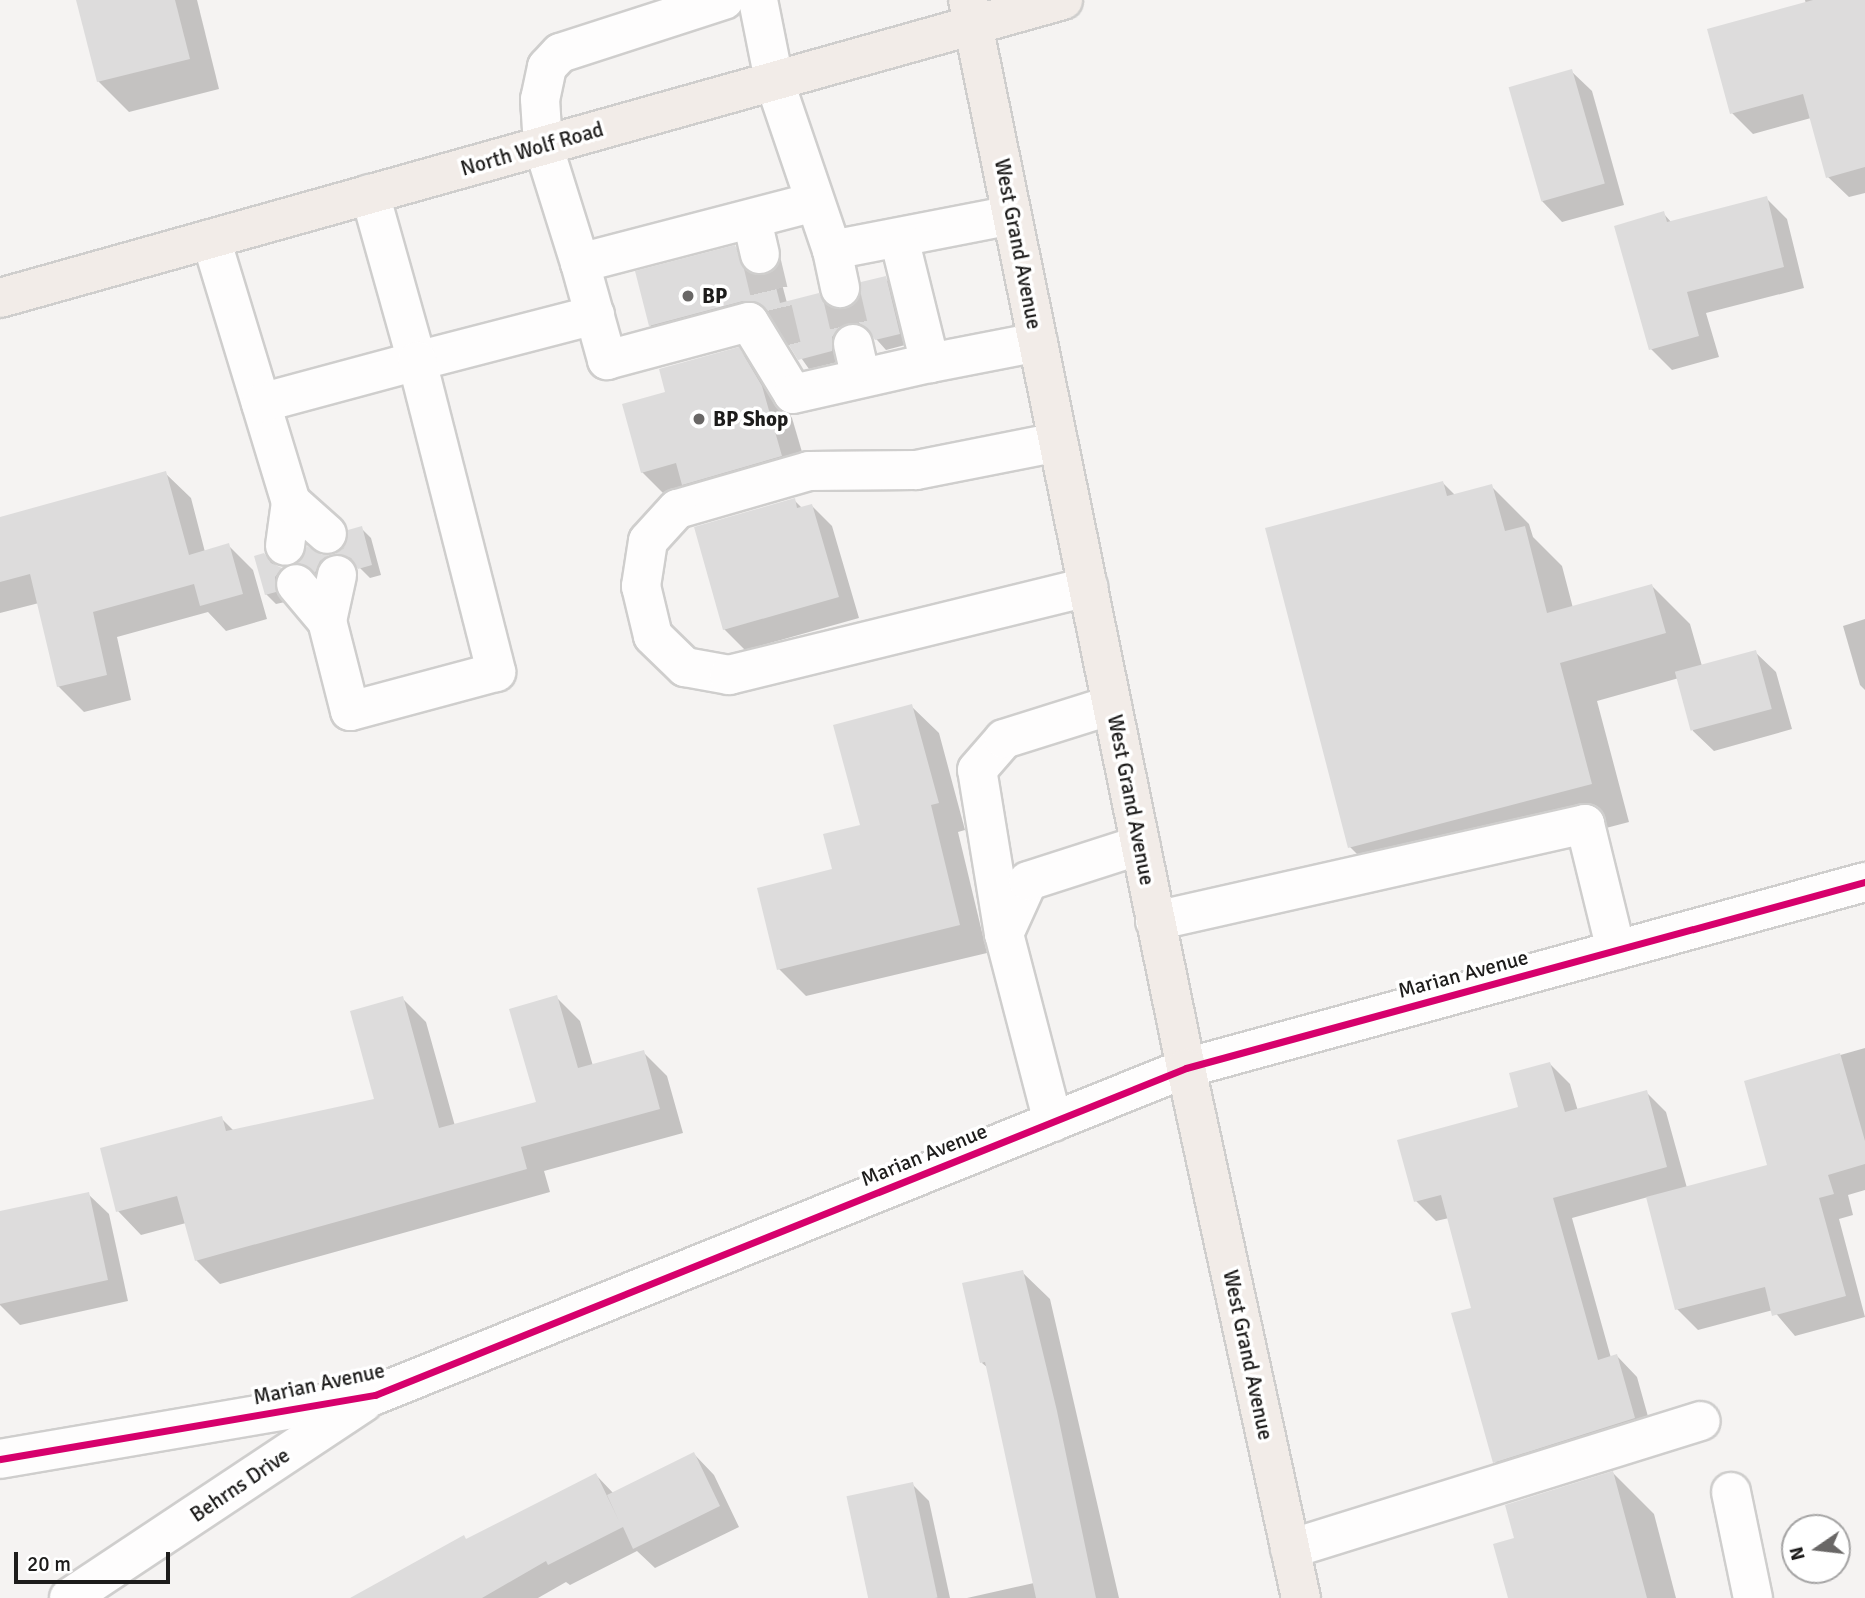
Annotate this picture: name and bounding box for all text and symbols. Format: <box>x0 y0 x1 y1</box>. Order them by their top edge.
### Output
street label: North Wolf Road <box>458 117 606 181</box>
street label: West Grand Avenue <box>989 157 1047 331</box>
place label: BP <box>702 283 727 309</box>
marker: BP <box>680 288 696 304</box>
place label: BP Shop <box>713 406 788 432</box>
marker: BP Shop <box>691 411 707 427</box>
street label: West Grand Avenue <box>1102 713 1160 887</box>
street label: Marian Avenue <box>1395 945 1531 1003</box>
street label: Marian Avenue <box>857 1118 991 1192</box>
street label: West Grand Avenue <box>1218 1268 1278 1442</box>
street label: Marian Avenue <box>251 1358 387 1410</box>
street label: Behrns Drive <box>185 1443 295 1527</box>
north arrow <box>1781 1514 1851 1584</box>
scale bar <box>18 1538 173 1582</box>
text: N <box>1784 1544 1811 1563</box>
text: 20 m <box>27 1551 71 1577</box>

